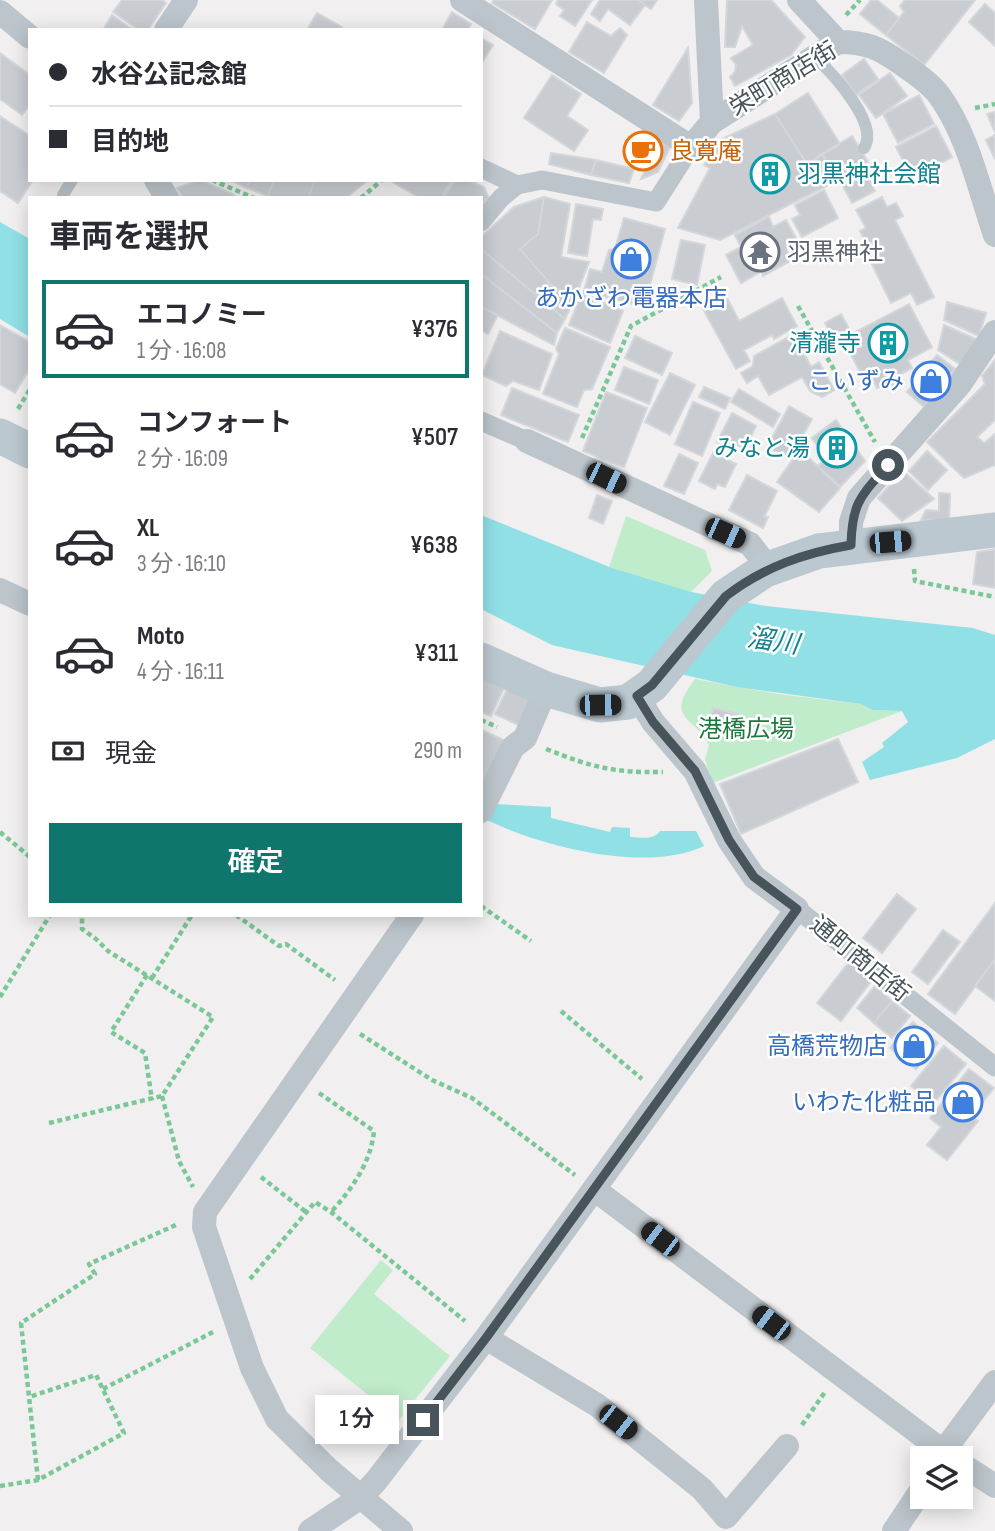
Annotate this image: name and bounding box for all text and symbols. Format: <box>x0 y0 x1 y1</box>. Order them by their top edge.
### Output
street label: 栄町商店街 <box>724 36 842 122</box>
text: 水谷公記念館 <box>91 60 247 91</box>
text: 目的地 <box>91 127 169 158</box>
cafe icon: 良寛庵 <box>622 130 664 172</box>
place label: 良寛庵 <box>670 137 742 166</box>
building icon: 羽黒神社会館 <box>749 153 791 195</box>
place label: 羽黒神社会館 <box>797 160 941 189</box>
text: 車両を選択 <box>49 218 209 257</box>
temple icon: 羽黒神社 <box>739 231 781 273</box>
shop icon: あかざわ電器本店 <box>610 238 652 280</box>
place label: 羽黒神社 <box>787 238 883 267</box>
place label: あかざわ電器本店 <box>535 284 727 313</box>
icon: car <box>53 298 116 361</box>
text: エコノミー <box>137 300 267 331</box>
text: ¥376 <box>411 314 458 345</box>
building icon: 清瀧寺 <box>867 322 909 364</box>
place label: 清瀧寺 <box>789 329 861 358</box>
text: 1 分 · 16:08 <box>137 337 226 365</box>
shop icon: こいずみ <box>910 360 952 402</box>
place label: こいずみ <box>808 367 904 396</box>
icon: car <box>53 406 116 469</box>
text: コンフォート <box>137 408 292 439</box>
text: ¥507 <box>411 422 458 453</box>
building icon: みなと湯 <box>816 427 858 469</box>
place label: みなと湯 <box>714 434 810 463</box>
text: 2 分 · 16:09 <box>137 445 228 473</box>
route start <box>872 449 904 481</box>
car <box>583 459 630 497</box>
text: XL <box>137 513 159 544</box>
icon: car <box>53 514 116 577</box>
car <box>702 515 749 551</box>
text: ¥638 <box>410 530 458 561</box>
car <box>869 530 912 554</box>
text: 3 分 · 16:10 <box>137 550 226 578</box>
text: Moto <box>137 621 185 652</box>
icon: car <box>53 622 116 685</box>
water label: 溜川 <box>745 623 804 661</box>
text: ¥311 <box>414 638 458 669</box>
text: 4 分 · 16:11 <box>137 658 224 686</box>
car <box>579 694 622 716</box>
park label: 港橋広場 <box>698 715 794 744</box>
icon: cash <box>49 732 87 770</box>
text: 290 m <box>414 737 462 765</box>
text: 現金 <box>105 739 157 770</box>
button: 確定 <box>49 823 462 903</box>
street label: 通町商店街 <box>804 910 916 1008</box>
shop icon: 高橋荒物店 <box>893 1025 935 1067</box>
place label: 高橋荒物店 <box>767 1032 887 1061</box>
shop icon: いわた化粧品 <box>942 1081 984 1123</box>
place label: いわた化粧品 <box>792 1088 936 1117</box>
car <box>637 1218 684 1260</box>
car <box>748 1302 795 1344</box>
callout: 1 分 <box>314 1396 398 1444</box>
car <box>595 1401 642 1443</box>
route end <box>407 1404 439 1436</box>
text: 1 分 <box>339 1405 375 1433</box>
map controls <box>910 1446 973 1509</box>
button: layers <box>910 1446 973 1509</box>

